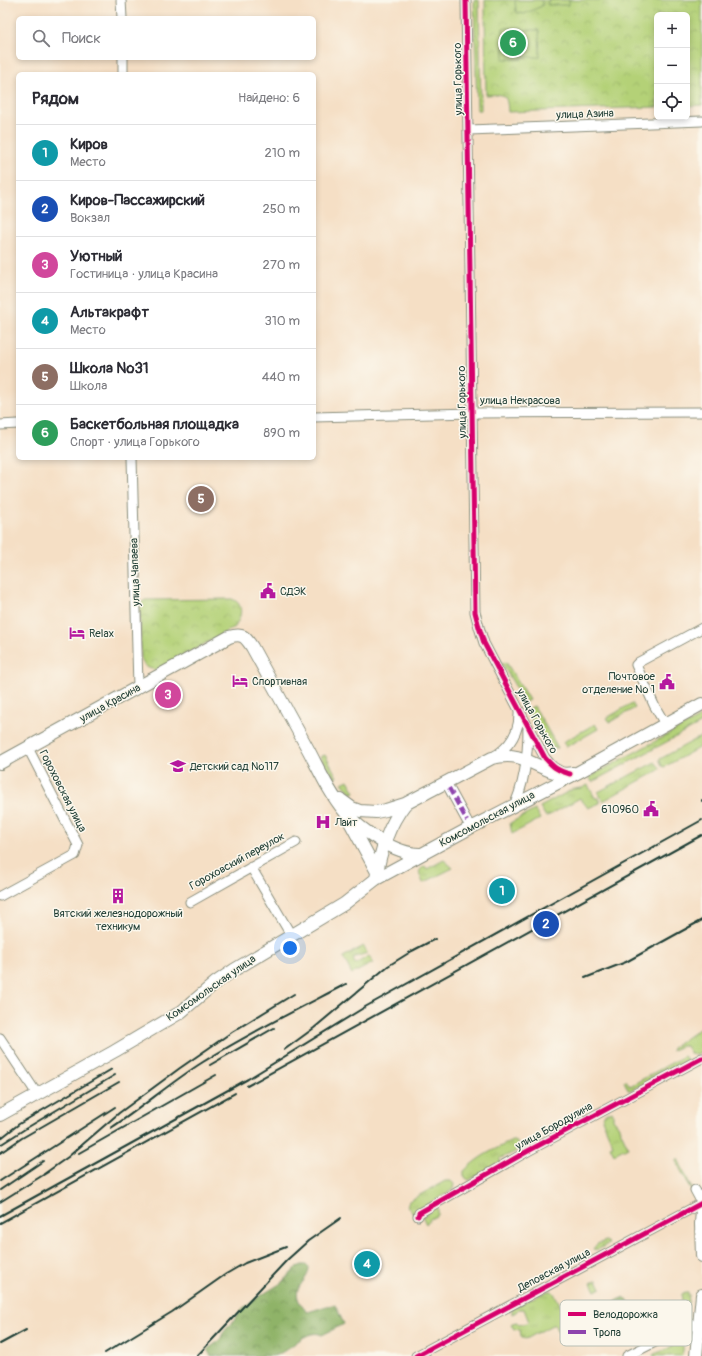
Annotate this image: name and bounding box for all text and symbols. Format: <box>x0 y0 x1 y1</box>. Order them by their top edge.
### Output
map controls <box>654 12 690 120</box>
button: + <box>654 12 690 48</box>
search box <box>16 16 316 60</box>
icon: search <box>30 27 52 49</box>
pin: 6 <box>500 28 526 58</box>
text: Поиск <box>62 29 101 48</box>
street label: улица Горького <box>451 43 465 116</box>
button: − <box>654 48 690 84</box>
button: locate <box>654 84 690 120</box>
text: Рядом <box>32 88 79 109</box>
text: Найдено: 6 <box>238 90 300 106</box>
street label: улица Азина <box>555 106 614 122</box>
text: Киров <box>70 135 108 154</box>
text: 1 <box>42 145 48 161</box>
text: 210 m <box>264 145 300 161</box>
text: Место <box>70 154 106 170</box>
text: Киров-Пассажирский <box>70 191 205 210</box>
text: 2 <box>41 201 49 217</box>
text: 250 m <box>262 201 300 217</box>
text: Вокзал <box>70 210 110 226</box>
text: Уютный <box>70 247 123 266</box>
text: 3 <box>41 257 49 273</box>
text: 270 m <box>263 257 300 273</box>
text: Гостиница · улица Красина <box>70 266 218 282</box>
text: Альтакрафт <box>70 303 149 322</box>
text: 4 <box>41 313 49 329</box>
text: 310 m <box>264 313 300 329</box>
text: Место <box>70 322 106 338</box>
text: Школа №31 <box>70 359 149 378</box>
street label: улица Горького <box>455 366 469 439</box>
text: 5 <box>41 369 49 385</box>
text: 440 m <box>262 369 300 385</box>
text: Школа <box>70 378 107 394</box>
street label: улица Некрасова <box>479 394 560 407</box>
text: Баскетбольная площадка <box>70 415 239 434</box>
text: 6 <box>41 425 49 441</box>
text: 890 m <box>264 425 300 441</box>
text: Спорт · улица Горького <box>70 434 200 450</box>
pin: 5 <box>188 484 214 514</box>
street label: улица Чапаева <box>127 538 143 607</box>
public building icon: СДЭК <box>259 582 277 600</box>
place label: СДЭК <box>280 585 306 598</box>
hotel icon: Relax <box>68 624 86 642</box>
place label: Relax <box>89 627 114 640</box>
place label: Почтовое отделение № 1 <box>582 670 656 696</box>
hotel icon: Спортивная <box>231 672 249 690</box>
public building icon: Почтовое отделение № 1 <box>658 673 676 691</box>
place label: Спортивная <box>252 675 307 688</box>
pin: 3 <box>155 680 181 710</box>
street label: улица Красина <box>76 681 143 726</box>
street label: улица Горького <box>513 685 560 756</box>
street label: Гороховская улица <box>37 748 89 834</box>
school or university icon: Детский сад №117 <box>169 757 187 775</box>
place label: Детский сад №117 <box>189 760 279 773</box>
street label: Комсомольская улица <box>437 788 537 850</box>
public building icon: 610960 <box>642 800 660 818</box>
place label: 610960 <box>601 803 639 816</box>
hospital icon: Лайт <box>314 813 332 831</box>
place label: Лайт <box>334 816 358 829</box>
street label: Гороховский переулок <box>187 829 287 893</box>
pin: 1 <box>489 876 515 906</box>
building icon: Вятский железнодорожный техникум <box>109 887 127 905</box>
place label: Вятский железнодорожный техникум <box>53 907 183 933</box>
pin: 2 <box>533 909 559 939</box>
your location <box>280 938 300 958</box>
street label: Комсомольская улица <box>164 952 258 1024</box>
street label: улица Бородулина <box>512 1099 595 1153</box>
street label: Деповская улица <box>515 1245 592 1295</box>
pin: 4 <box>354 1249 380 1279</box>
legend <box>560 1300 692 1346</box>
text: Велодорожка <box>593 1308 658 1321</box>
text: Тропа <box>593 1326 621 1339</box>

